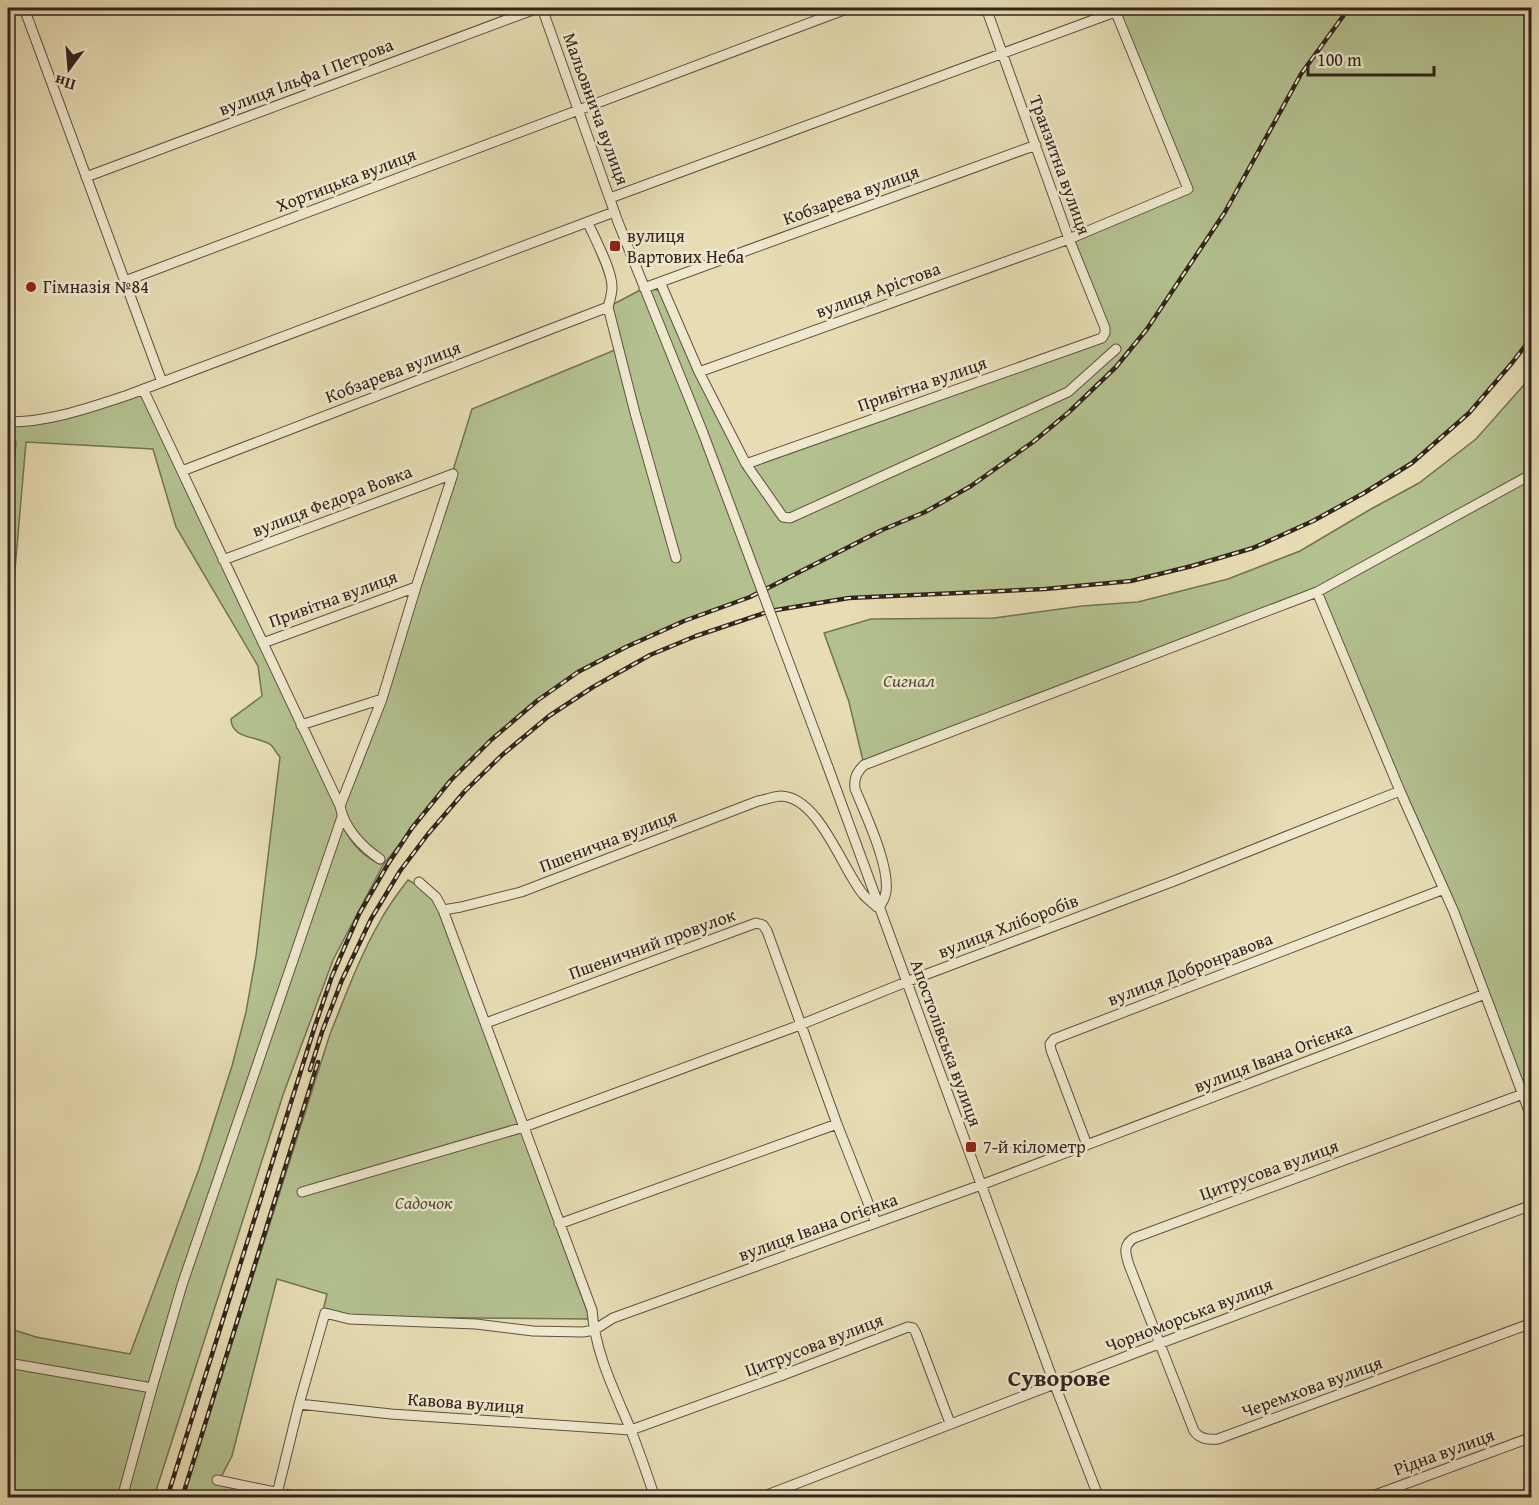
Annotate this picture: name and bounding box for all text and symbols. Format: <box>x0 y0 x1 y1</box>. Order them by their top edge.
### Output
street label: Мальовнича вулиця <box>556 29 637 189</box>
street label: вулиця Ільфа І Петрова <box>215 31 397 122</box>
north arrow <box>39 39 99 99</box>
scale bar <box>1308 39 1434 77</box>
text: 100 m <box>1317 46 1362 73</box>
text: Пн <box>51 69 78 98</box>
street label: Транзитна вулиця <box>1023 91 1098 238</box>
street label: Хортицька вулиця <box>272 140 420 219</box>
street label: Кобзарева вулиця <box>779 157 923 232</box>
place label: вулиця Вартових Неба <box>627 222 745 270</box>
marker: вулиця Вартових Неба <box>608 239 622 253</box>
street label: вулиця Арістова <box>812 254 944 325</box>
place label: Гімназія №84 <box>43 273 149 300</box>
marker: Гімназія №84 <box>24 280 38 294</box>
street label: Кобзарева вулиця <box>321 333 465 410</box>
street label: Привітна вулиця <box>853 349 990 418</box>
street label: вулиця Федора Вовка <box>248 457 416 543</box>
street label: Привітна вулиця <box>265 563 401 634</box>
park label: Сигнал <box>883 667 935 694</box>
street label: Пшенична вулиця <box>535 802 681 879</box>
street label: вулиця Хліборобів <box>934 886 1082 965</box>
street label: Пшеничний провулок <box>565 901 740 986</box>
street label: вулиця Добронравова <box>1103 924 1277 1012</box>
street label: Апостолівська вулиця <box>904 955 989 1130</box>
street label: вулиця Івана Огієнка <box>1190 1014 1356 1099</box>
street label: Цитрусова вулиця <box>1195 1132 1342 1207</box>
place label: 7-й кілометр <box>983 1133 1086 1160</box>
marker: 7-й кілометр <box>964 1140 978 1154</box>
street label: вулиця Івана Огієнка <box>734 1185 902 1268</box>
park label: Садочок <box>395 1189 453 1216</box>
street label: Чорноморська вулиця <box>1101 1270 1277 1359</box>
street label: Цитрусова вулиця <box>741 1306 887 1383</box>
street label: Черемхова вулиця <box>1238 1349 1386 1425</box>
district label: Суворове <box>1008 1360 1110 1395</box>
street label: Кавова вулиця <box>407 1385 525 1420</box>
street label: Рідна вулиця <box>1390 1421 1498 1482</box>

